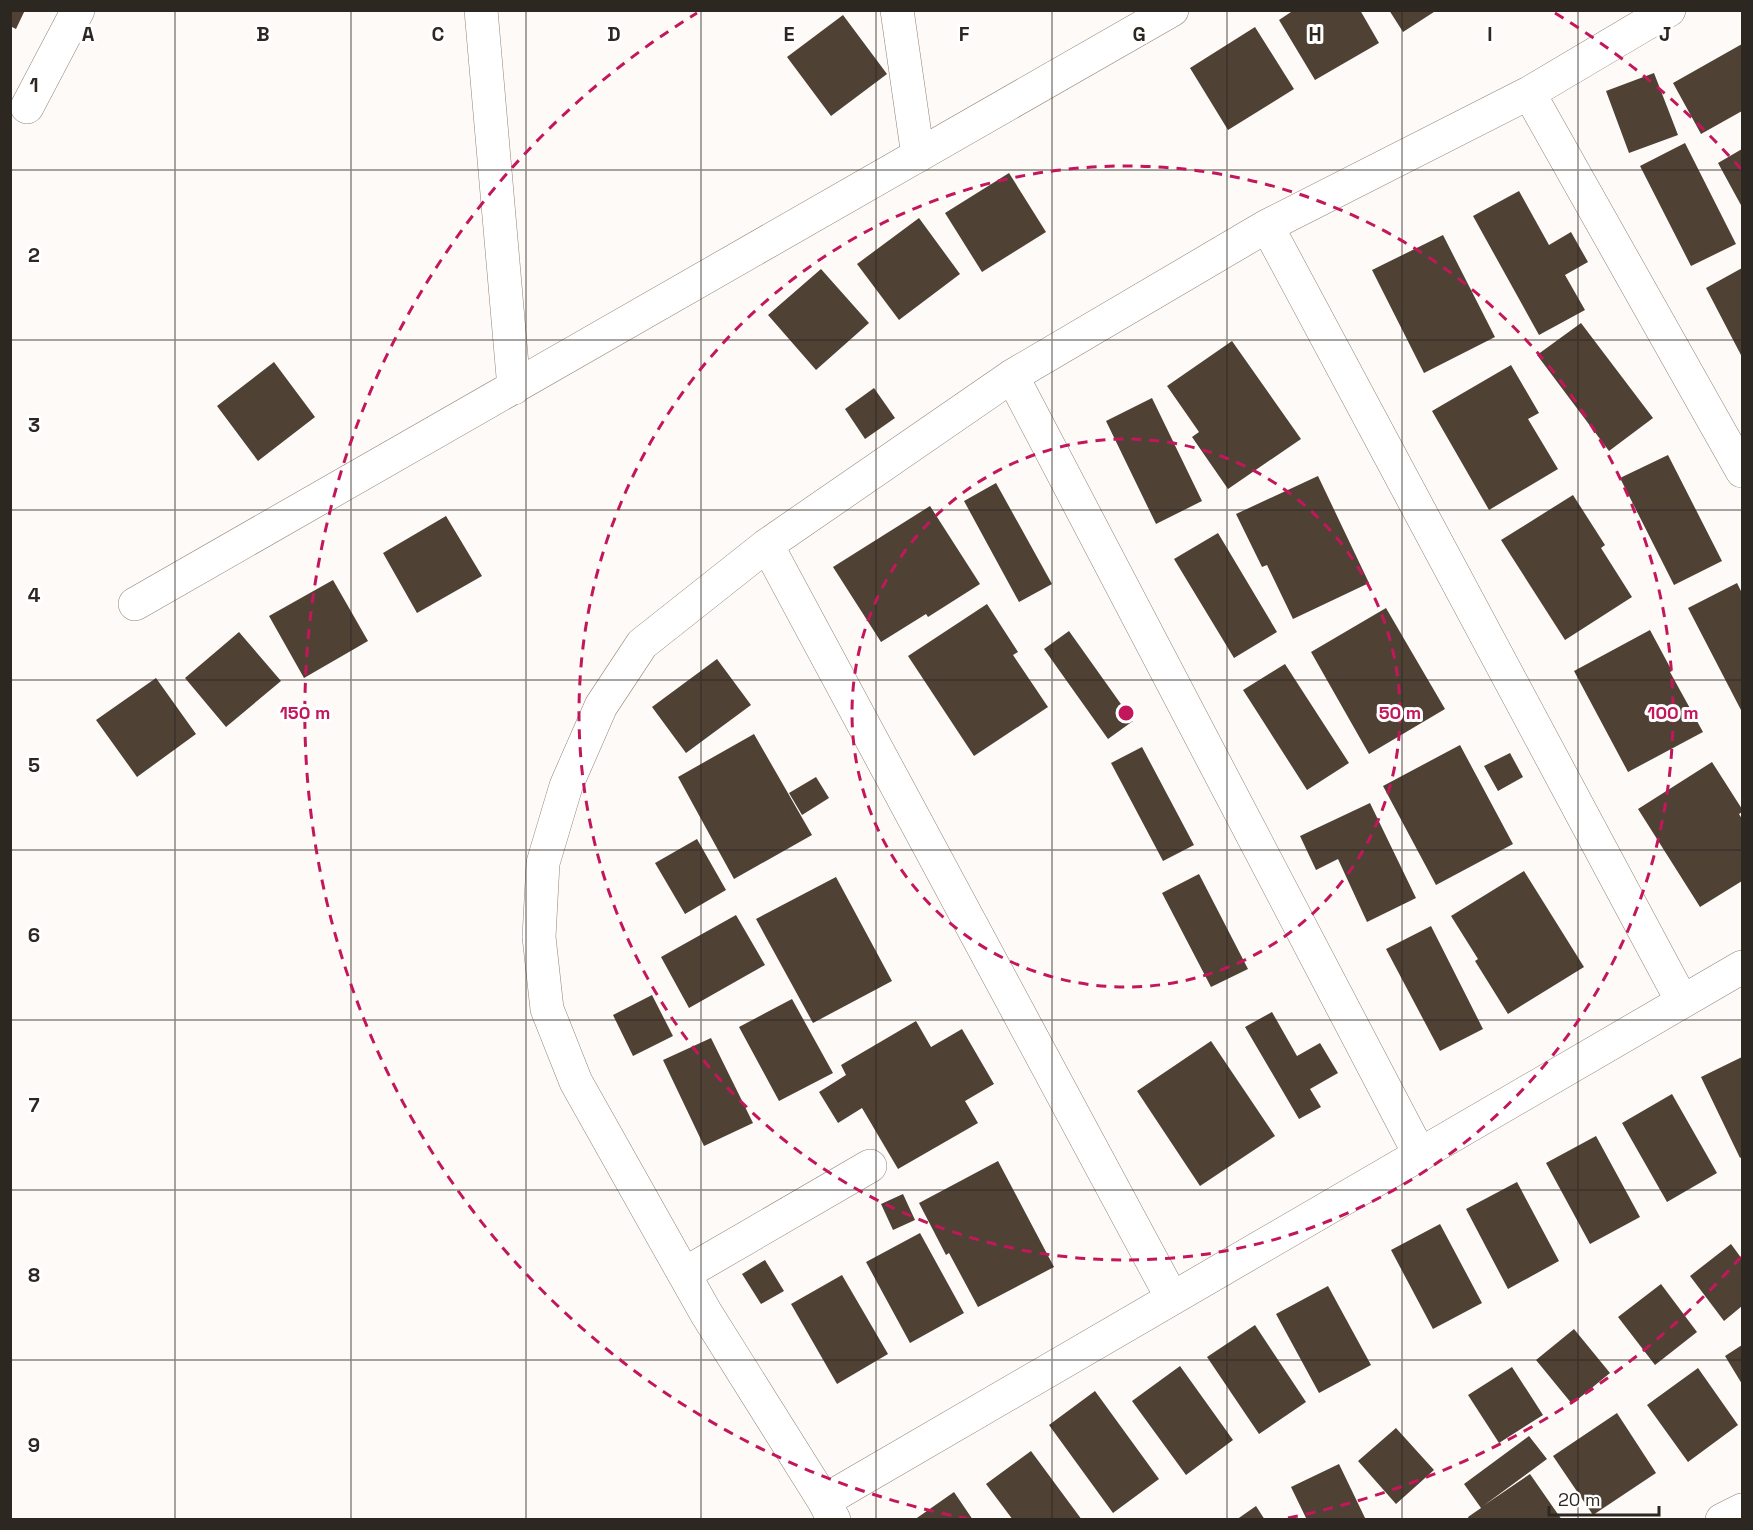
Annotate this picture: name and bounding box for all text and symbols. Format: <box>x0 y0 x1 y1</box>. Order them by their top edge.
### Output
text: A <box>82 21 95 47</box>
text: B <box>256 21 270 47</box>
text: C <box>432 21 445 47</box>
text: D <box>607 21 621 47</box>
text: E <box>783 21 795 47</box>
text: F <box>959 21 970 47</box>
text: G <box>1132 21 1146 47</box>
text: H <box>1308 21 1322 47</box>
text: I <box>1487 21 1493 47</box>
text: J <box>1659 21 1671 47</box>
text: 1 <box>29 72 39 98</box>
text: 2 <box>28 242 40 268</box>
text: 3 <box>28 412 40 438</box>
text: 4 <box>28 582 41 608</box>
text: 150 m <box>280 701 330 724</box>
text: 50 m <box>1379 701 1421 724</box>
text: 100 m <box>1647 701 1699 724</box>
centre of rings <box>1116 703 1136 723</box>
text: 5 <box>28 752 40 778</box>
text: 6 <box>28 922 40 948</box>
text: 7 <box>28 1092 40 1118</box>
text: 8 <box>28 1262 40 1288</box>
text: 9 <box>28 1432 40 1458</box>
scale bar <box>1549 1479 1658 1517</box>
text: 20 m <box>1558 1488 1601 1511</box>

